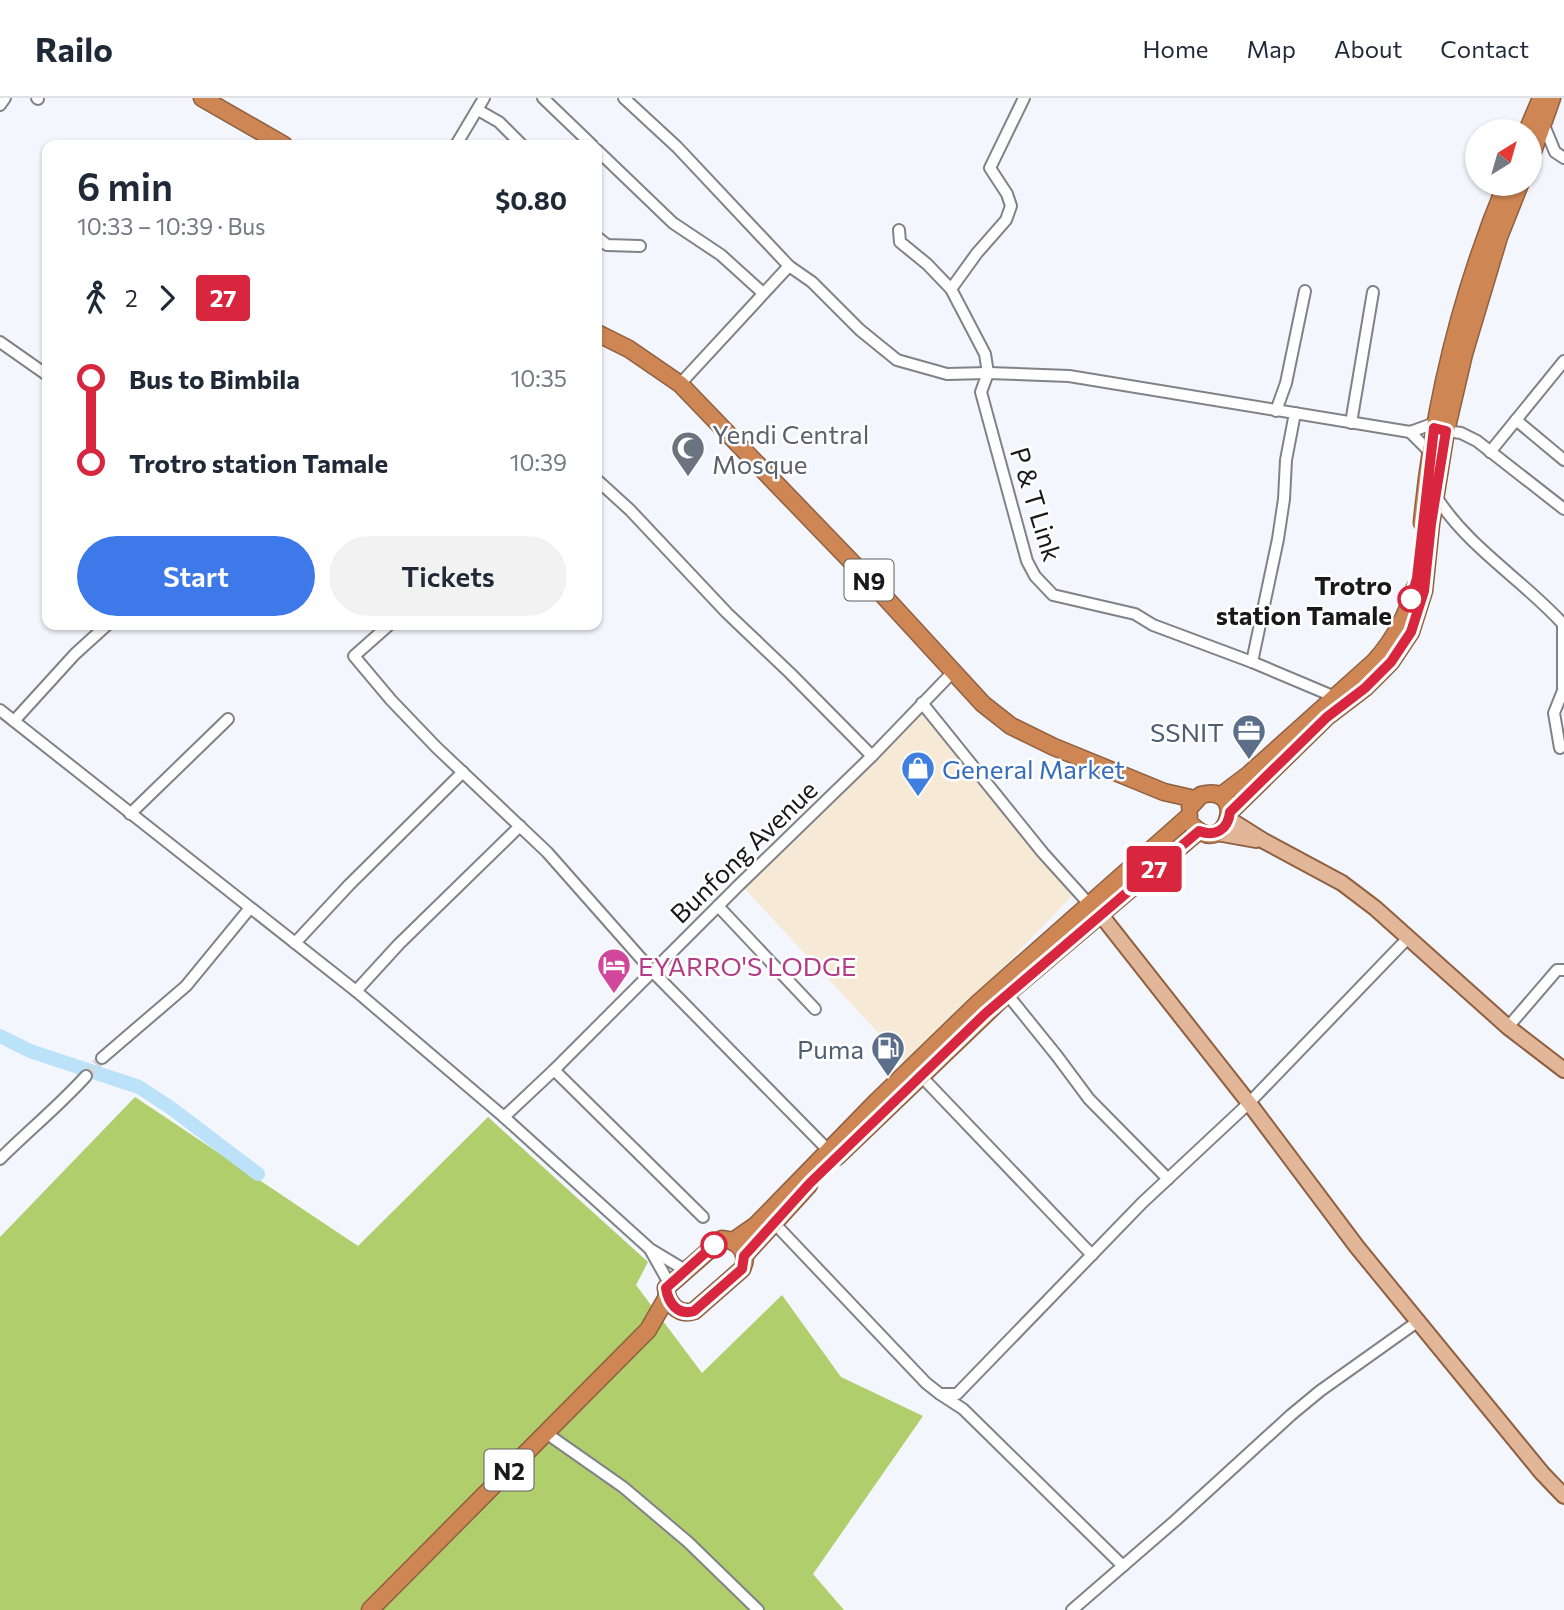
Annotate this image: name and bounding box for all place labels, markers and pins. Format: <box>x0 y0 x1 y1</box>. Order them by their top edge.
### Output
place label: Yendi Central Mosque <box>712 418 869 479</box>
mosque icon: Yendi Central Mosque <box>669 429 707 478</box>
place label: Trotro station Tamale <box>1216 569 1392 630</box>
marker: Trotro station Tamale <box>1398 586 1424 612</box>
office icon: SSNIT <box>1230 712 1268 761</box>
place label: SSNIT <box>1150 716 1224 747</box>
shop icon: General Market <box>899 749 937 798</box>
place label: General Market <box>942 753 1125 784</box>
hotel icon: EYARRO'S LODGE <box>595 946 633 995</box>
place label: EYARRO'S LODGE <box>638 950 856 981</box>
fuel station icon: Puma <box>869 1029 907 1078</box>
place label: Puma <box>797 1033 864 1064</box>
unlabelled marker <box>701 1232 727 1258</box>

